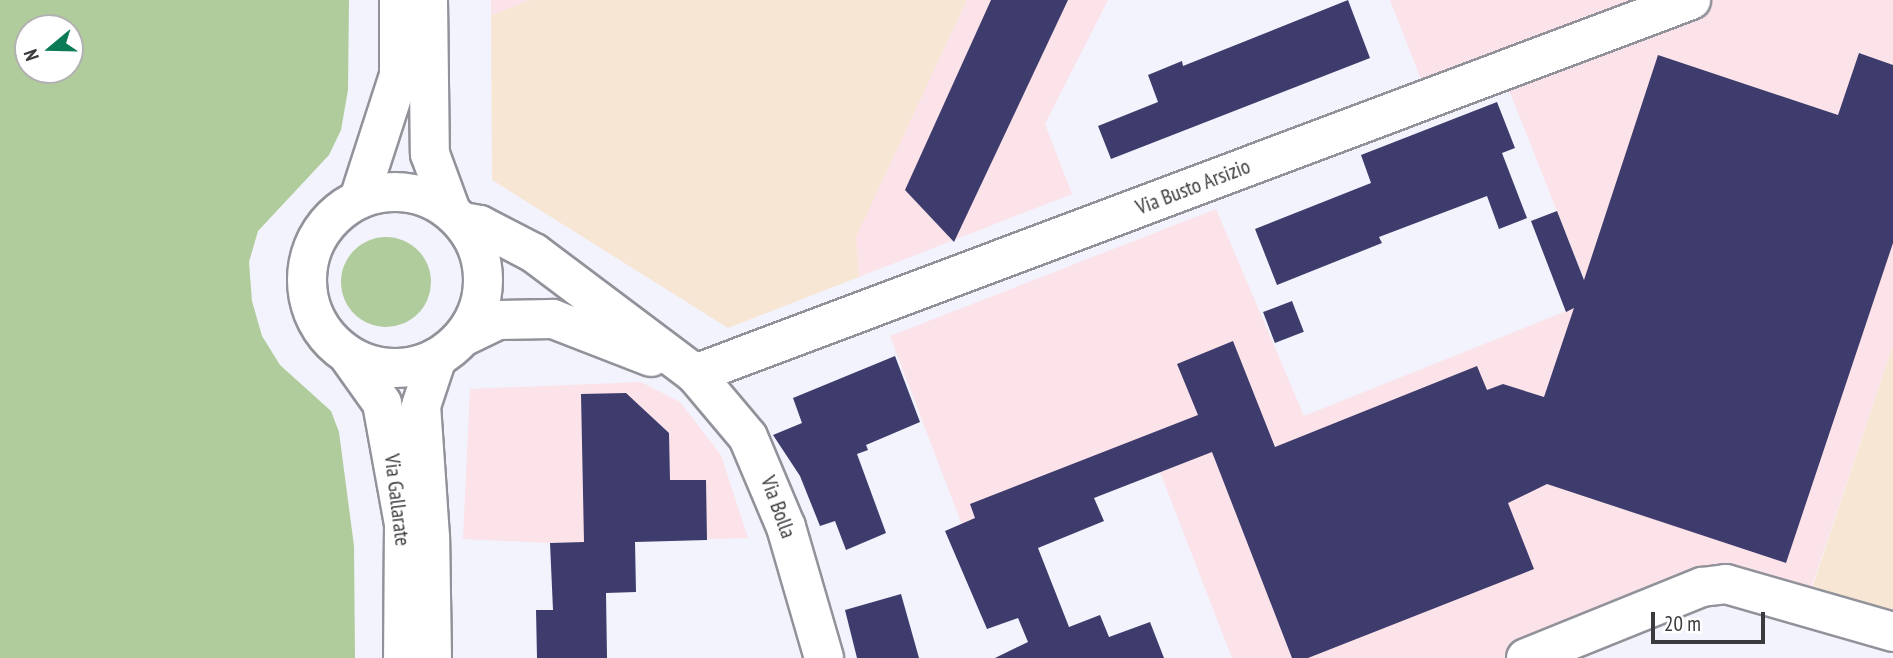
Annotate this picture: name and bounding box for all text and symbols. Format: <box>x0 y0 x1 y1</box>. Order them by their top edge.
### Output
north arrow <box>14 14 84 84</box>
text: N <box>18 46 44 64</box>
street label: Via Busto Arsizio <box>1132 154 1254 220</box>
street label: Via Gallarate <box>379 453 415 547</box>
street label: Via Bolla <box>755 472 801 542</box>
scale bar <box>1655 598 1769 642</box>
text: 20 m <box>1664 610 1701 637</box>

